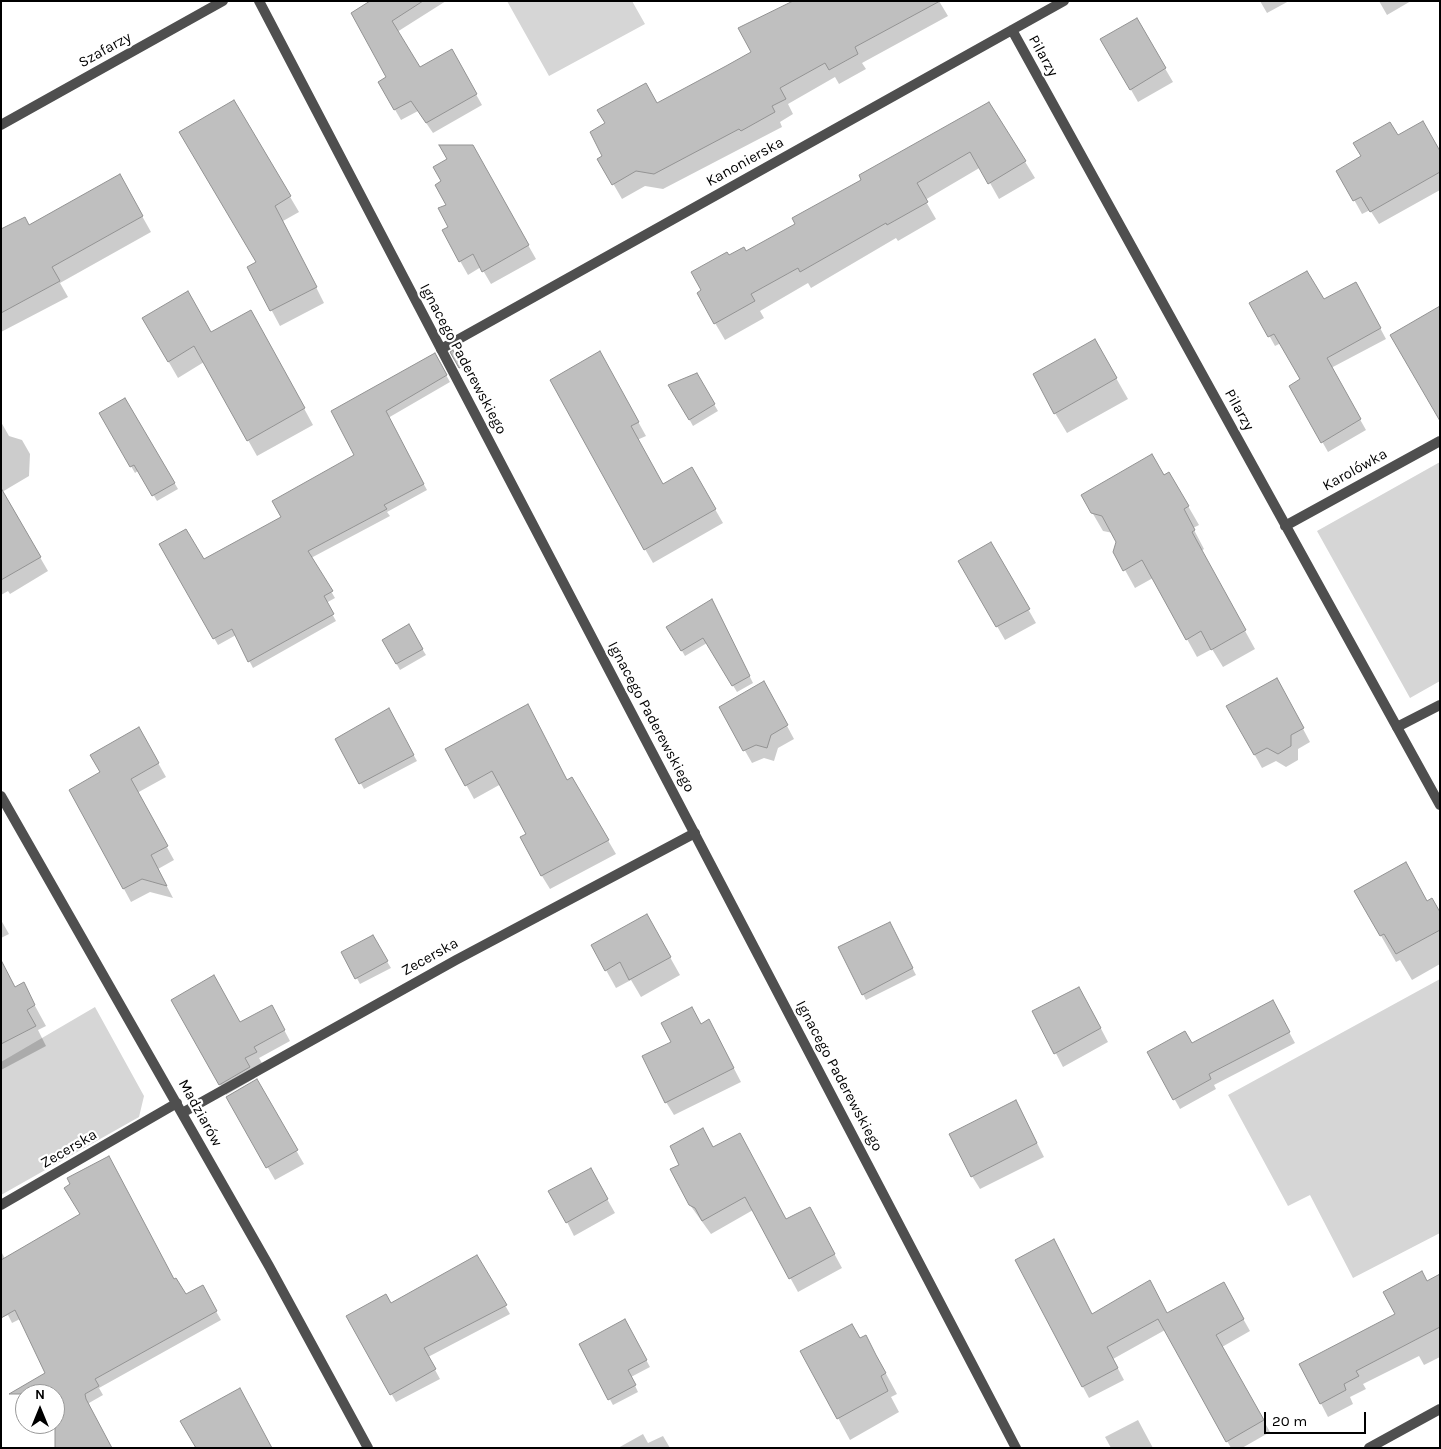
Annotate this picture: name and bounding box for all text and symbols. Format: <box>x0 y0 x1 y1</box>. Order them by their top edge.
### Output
street label: Szafarzy <box>76 28 134 72</box>
street label: Pilarzy <box>1024 32 1062 80</box>
street label: Kanonierska <box>703 133 787 191</box>
street label: Ignacego Paderewskiego <box>416 281 510 437</box>
street label: Pilarzy <box>1220 386 1258 434</box>
street label: Karolówka <box>1320 445 1390 495</box>
street label: Ignacego Paderewskiego <box>604 639 698 795</box>
street label: Zecerska <box>399 934 461 980</box>
street label: Ignacego Paderewskiego <box>792 998 886 1154</box>
street label: Madziarów <box>174 1076 226 1150</box>
street label: Zecerska <box>38 1126 100 1172</box>
north arrow <box>15 1384 65 1434</box>
text: N <box>35 1386 45 1403</box>
scale bar <box>1266 1402 1368 1434</box>
text: 20 m <box>1272 1412 1307 1430</box>

